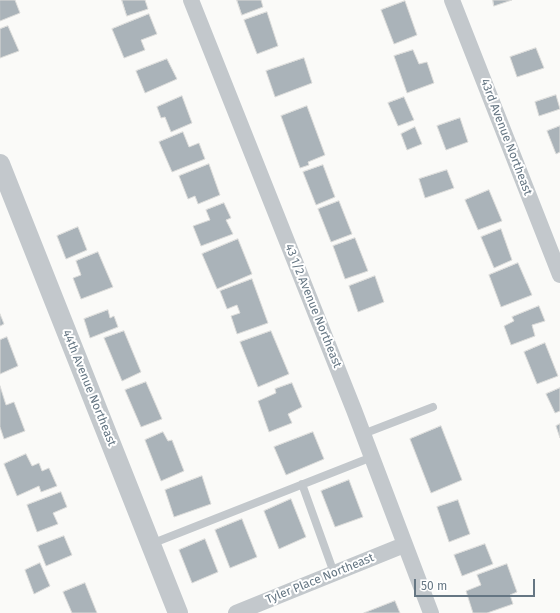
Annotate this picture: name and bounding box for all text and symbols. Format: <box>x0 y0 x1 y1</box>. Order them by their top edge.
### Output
street label: 43rd Avenue Northeast <box>477 77 535 197</box>
street label: 43 1/2 Avenue Northeast <box>282 242 344 370</box>
street label: 44th Avenue Northeast <box>59 328 119 448</box>
street label: Tyler Place Northeast <box>264 551 376 607</box>
scale bar <box>416 571 537 597</box>
text: 50 m <box>421 579 447 593</box>

